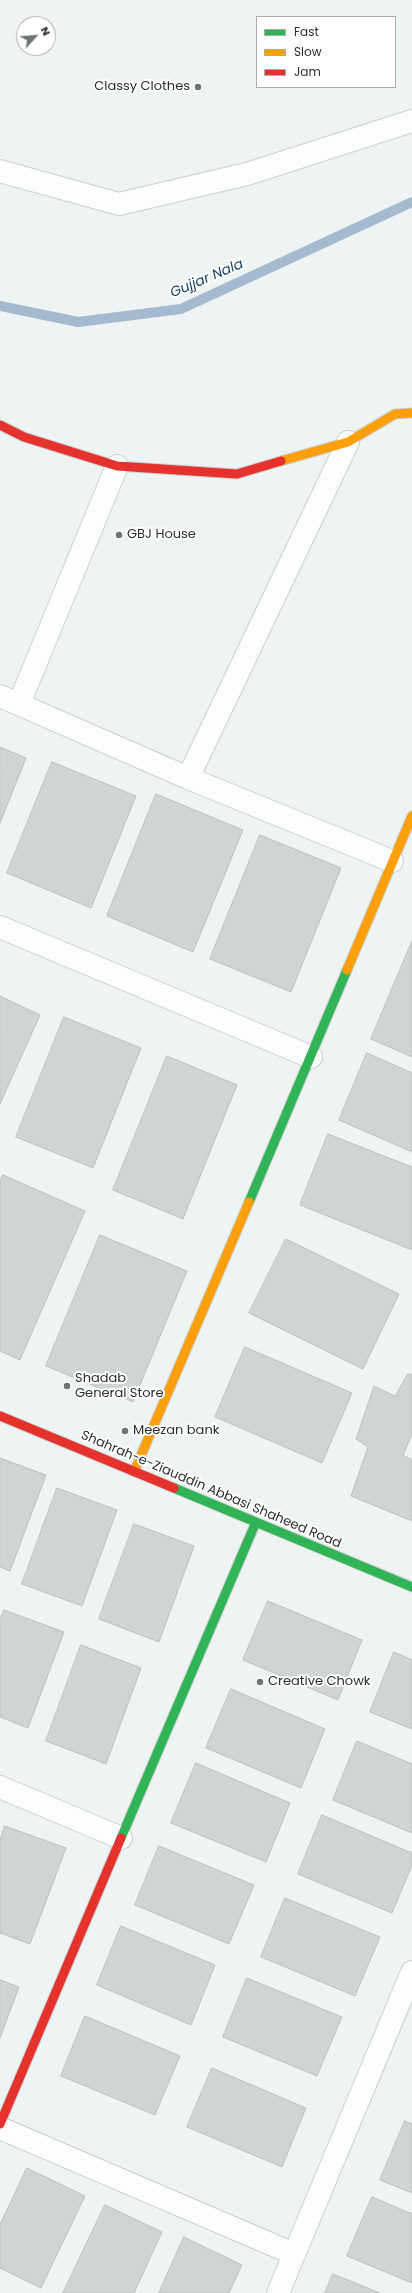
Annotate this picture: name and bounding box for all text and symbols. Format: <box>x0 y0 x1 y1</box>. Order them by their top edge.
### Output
north arrow <box>16 16 56 56</box>
legend <box>256 16 396 88</box>
text: Fast <box>294 23 319 40</box>
text: N <box>37 24 55 38</box>
text: Slow <box>294 43 322 60</box>
text: Jam <box>294 63 321 80</box>
place label: Classy Clothes <box>94 79 190 95</box>
marker: Classy Clothes <box>193 82 203 92</box>
water label: Gujjar Nala <box>168 256 246 302</box>
place label: GBJ House <box>127 527 196 543</box>
marker: GBJ House <box>114 530 124 540</box>
place label: Shadab General Store <box>75 1371 163 1402</box>
marker: Shadab General Store <box>62 1381 72 1391</box>
place label: Meezan bank <box>133 1423 219 1439</box>
marker: Meezan bank <box>120 1426 130 1436</box>
street label: Shahrah-e-Ziauddin Abbasi Shaheed Road <box>79 1428 343 1552</box>
place label: Creative Chowk <box>268 1674 371 1690</box>
marker: Creative Chowk <box>255 1677 265 1687</box>

